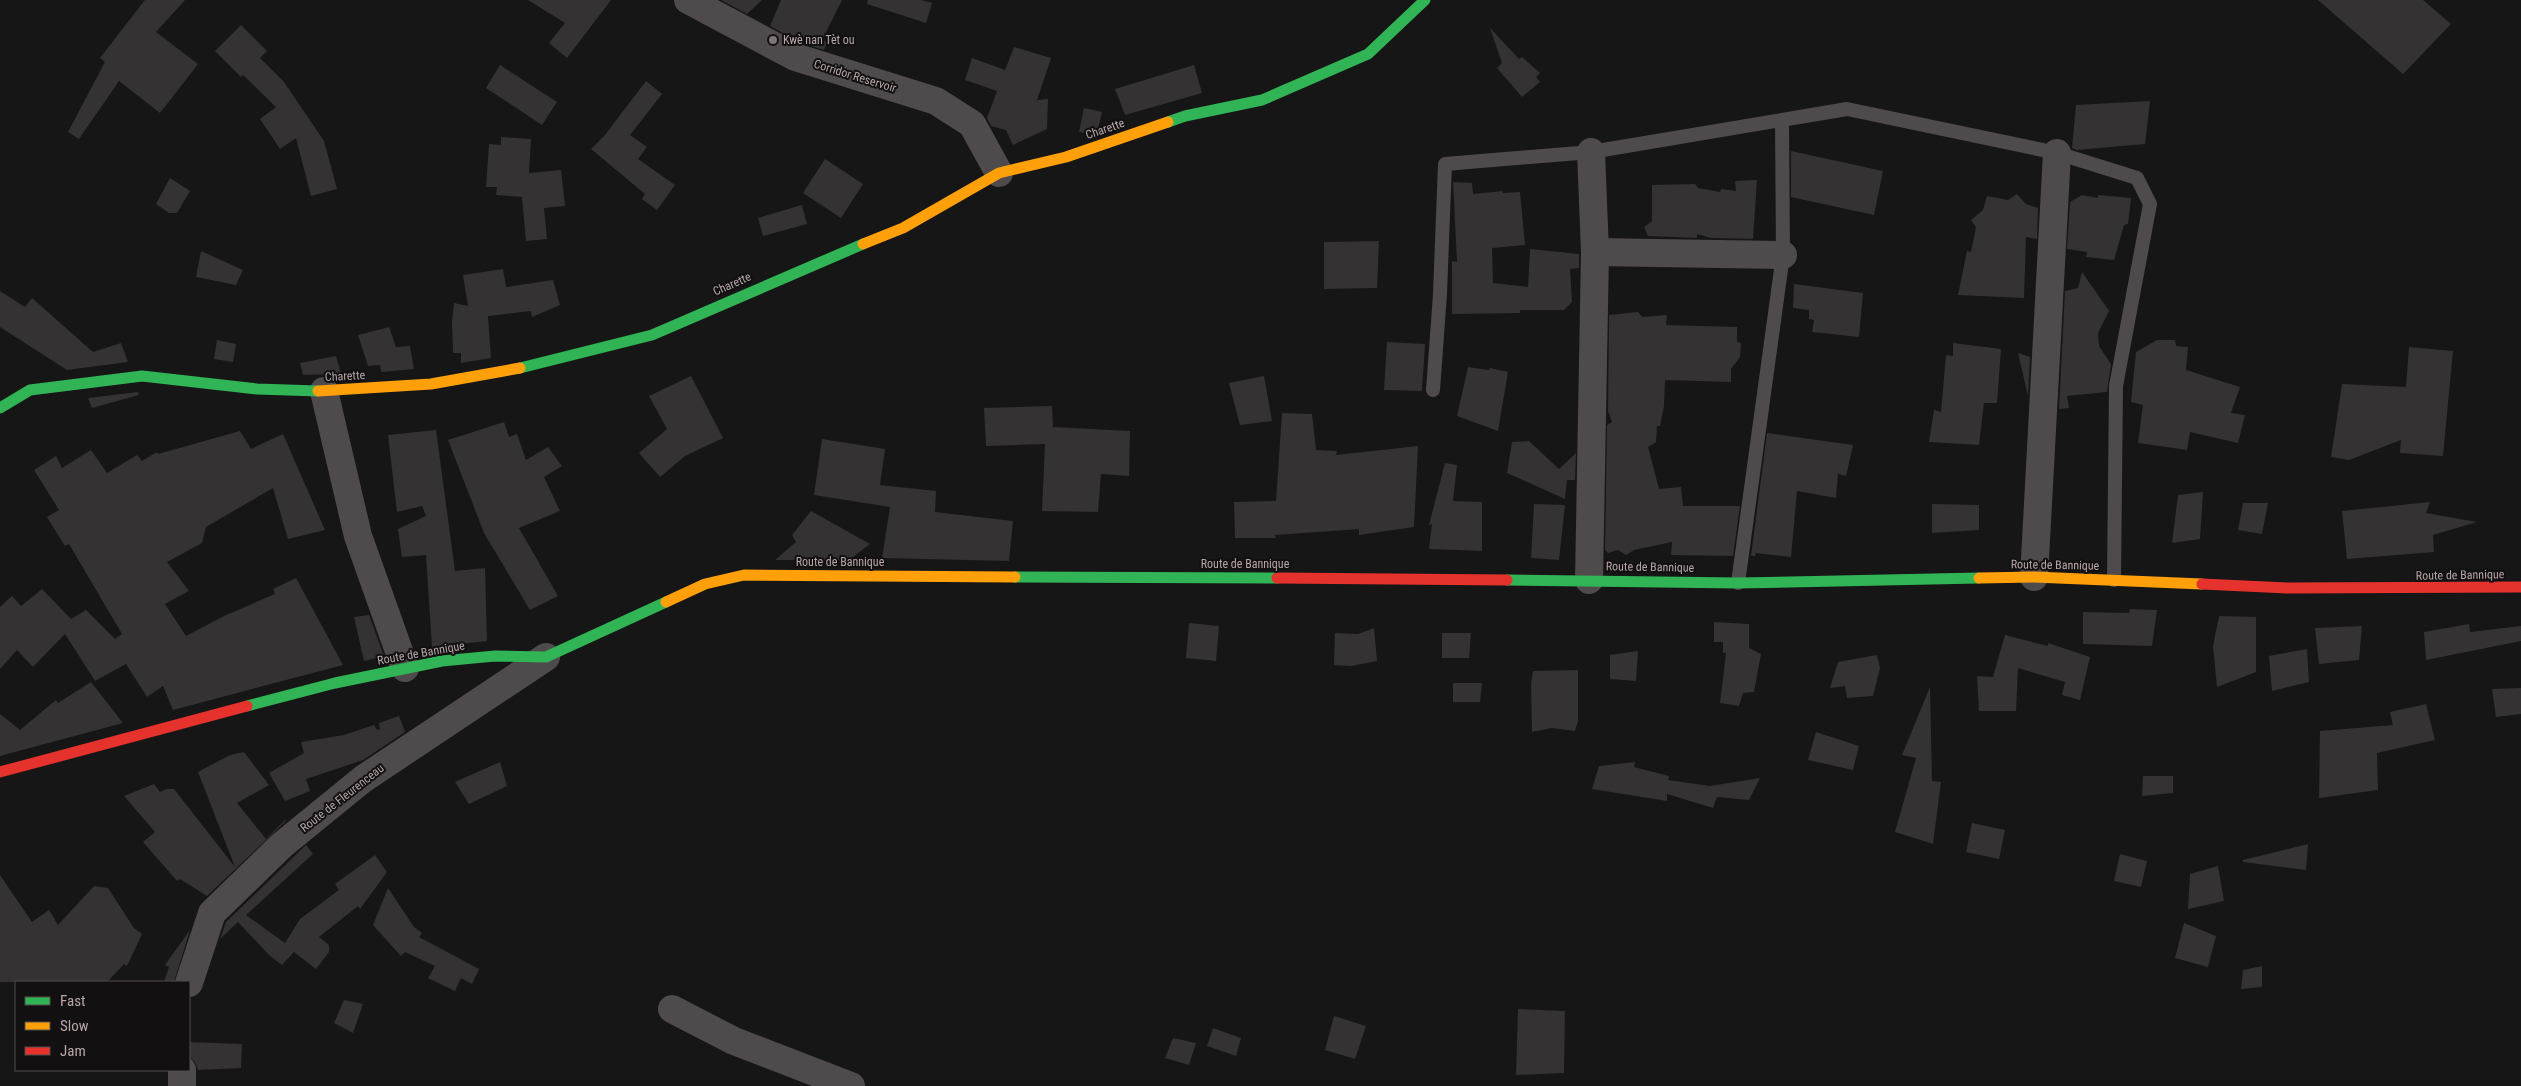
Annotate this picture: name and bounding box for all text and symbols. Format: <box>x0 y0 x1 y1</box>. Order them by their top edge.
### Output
place label: Kwè nan Tèt ou <box>783 33 855 47</box>
marker: Kwè nan Tèt ou <box>767 34 779 46</box>
street label: Corridor Reservoir <box>812 57 898 95</box>
street label: Charette <box>1084 116 1127 142</box>
street label: Charette <box>711 269 754 299</box>
street label: Charette <box>325 368 366 384</box>
street label: Route de Bannique <box>796 555 885 569</box>
street label: Route de Bannique <box>1201 557 1290 571</box>
street label: Route de Bannique <box>2011 557 2100 573</box>
street label: Route de Bannique <box>1606 559 1695 575</box>
street label: Route de Bannique <box>2416 567 2505 583</box>
street label: Route de Bannique <box>376 638 466 668</box>
street label: Route de Fleurenceau <box>297 761 387 835</box>
legend <box>15 981 190 1071</box>
text: Fast <box>60 992 85 1010</box>
text: Slow <box>60 1017 89 1035</box>
text: Jam <box>60 1042 86 1060</box>

